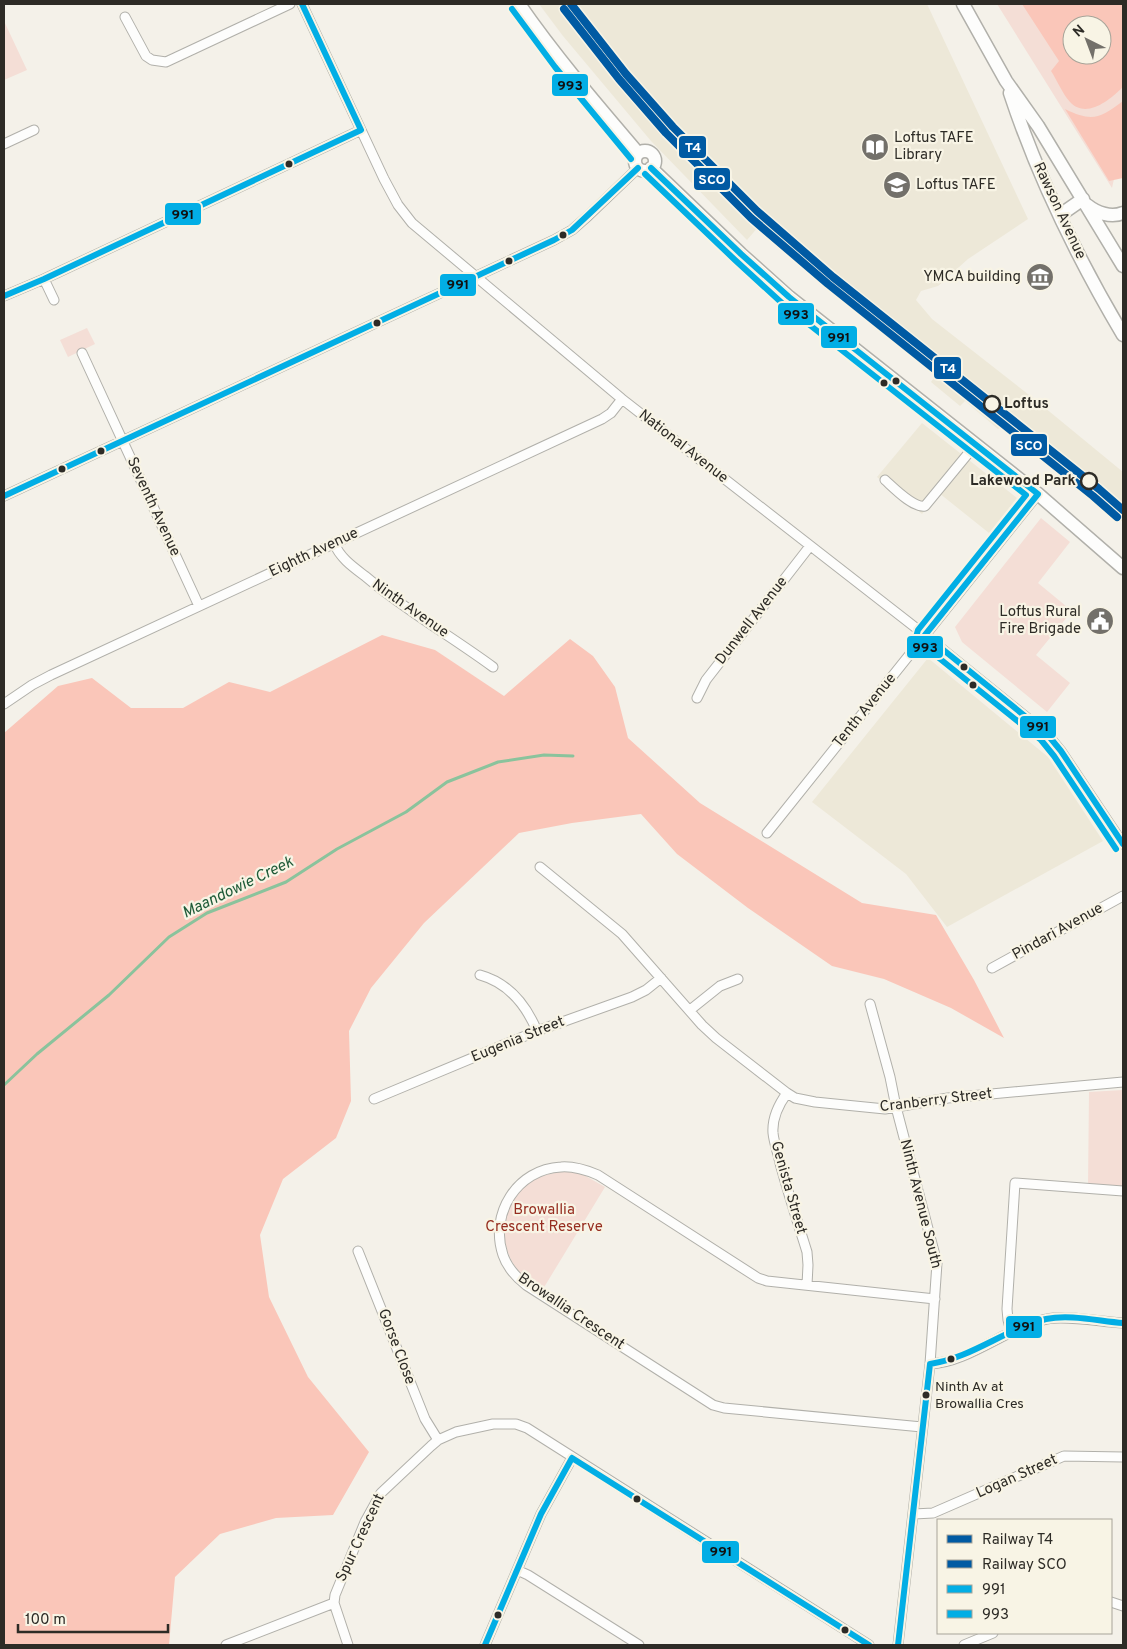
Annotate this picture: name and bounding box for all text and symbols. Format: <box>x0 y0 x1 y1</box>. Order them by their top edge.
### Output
north arrow <box>1062 15 1112 65</box>
text: N <box>1070 22 1089 41</box>
line badge: 993 <box>551 73 589 97</box>
text: 993 <box>557 78 583 95</box>
place label: Loftus TAFE Library <box>894 129 974 165</box>
library icon: Loftus TAFE Library <box>860 132 890 162</box>
line badge: T4 <box>678 135 707 159</box>
text: T4 <box>685 140 701 157</box>
unlabelled marker <box>284 159 294 169</box>
street label: Rawson Avenue <box>1028 159 1090 263</box>
line badge: SCO <box>693 167 731 191</box>
school or university icon: Loftus TAFE <box>882 170 912 200</box>
text: SCO <box>698 172 726 189</box>
place label: Loftus TAFE <box>916 176 996 195</box>
line badge: 991 <box>164 202 202 226</box>
text: 991 <box>172 207 194 224</box>
unlabelled marker <box>558 230 568 240</box>
unlabelled marker <box>504 256 514 266</box>
museum icon: YMCA building <box>1025 262 1055 292</box>
place label: YMCA building <box>923 268 1021 287</box>
line badge: 991 <box>439 273 477 297</box>
text: 991 <box>447 277 469 294</box>
line badge: 993 <box>777 302 815 326</box>
text: 993 <box>783 307 809 324</box>
unlabelled marker <box>372 318 382 328</box>
line badge: 991 <box>820 325 858 349</box>
text: 991 <box>828 330 850 347</box>
line badge: T4 <box>933 356 962 380</box>
text: T4 <box>940 361 956 378</box>
unlabelled marker <box>891 376 901 386</box>
unlabelled marker <box>879 378 889 388</box>
marker: Loftus <box>983 395 1001 413</box>
place label: Loftus <box>1004 395 1049 414</box>
street label: National Avenue <box>634 406 732 488</box>
line badge: SCO <box>1010 433 1048 457</box>
text: SCO <box>1015 438 1043 455</box>
unlabelled marker <box>96 446 106 456</box>
street label: Seventh Avenue <box>122 454 184 560</box>
unlabelled marker <box>57 464 67 474</box>
place label: Lakewood Park <box>970 472 1076 491</box>
marker: Lakewood Park <box>1080 472 1098 490</box>
street label: Eighth Avenue <box>266 524 362 582</box>
street label: Dunwell Avenue <box>712 573 792 669</box>
street label: Ninth Avenue <box>368 576 452 642</box>
place label: Loftus Rural Fire Brigade <box>999 603 1081 639</box>
public building icon: Loftus Rural Fire Brigade <box>1085 606 1115 636</box>
line badge: 993 <box>906 635 944 659</box>
text: 993 <box>912 640 938 657</box>
unlabelled marker <box>959 662 969 672</box>
street label: Tenth Avenue <box>829 670 901 752</box>
unlabelled marker <box>968 680 978 690</box>
line badge: 991 <box>1019 715 1057 739</box>
text: 991 <box>1027 719 1049 736</box>
water label: Maandowie Creek <box>179 852 298 924</box>
street label: Pindari Avenue <box>1009 899 1107 965</box>
street label: Eugenia Street <box>469 1013 567 1067</box>
street label: Cranberry Street <box>879 1085 993 1117</box>
street label: Ninth Avenue South <box>895 1137 945 1271</box>
street label: Genista Street <box>766 1139 810 1237</box>
park label: Browallia Crescent Reserve <box>485 1201 603 1237</box>
street label: Browallia Crescent <box>514 1269 628 1355</box>
street label: Gorse Close <box>373 1306 419 1388</box>
line badge: 991 <box>1005 1315 1043 1339</box>
text: 991 <box>1013 1319 1035 1336</box>
unlabelled marker <box>946 1354 956 1364</box>
place label: Ninth Av at Browallia Cres <box>935 1379 1024 1413</box>
marker: Ninth Av at Browallia Cres <box>921 1390 931 1400</box>
street label: Logan Street <box>973 1451 1061 1503</box>
street label: Spur Crescent <box>332 1491 390 1585</box>
unlabelled marker <box>632 1494 642 1504</box>
legend <box>937 1519 1112 1634</box>
text: Railway T4 <box>982 1531 1053 1550</box>
line badge: 991 <box>701 1540 740 1564</box>
text: 991 <box>710 1544 732 1561</box>
text: Railway SCO <box>982 1556 1067 1575</box>
text: 991 <box>982 1581 1006 1600</box>
scale bar <box>18 1602 168 1634</box>
text: 993 <box>982 1606 1009 1625</box>
unlabelled marker <box>493 1610 503 1620</box>
text: 100 m <box>25 1611 66 1630</box>
unlabelled marker <box>840 1625 850 1635</box>

